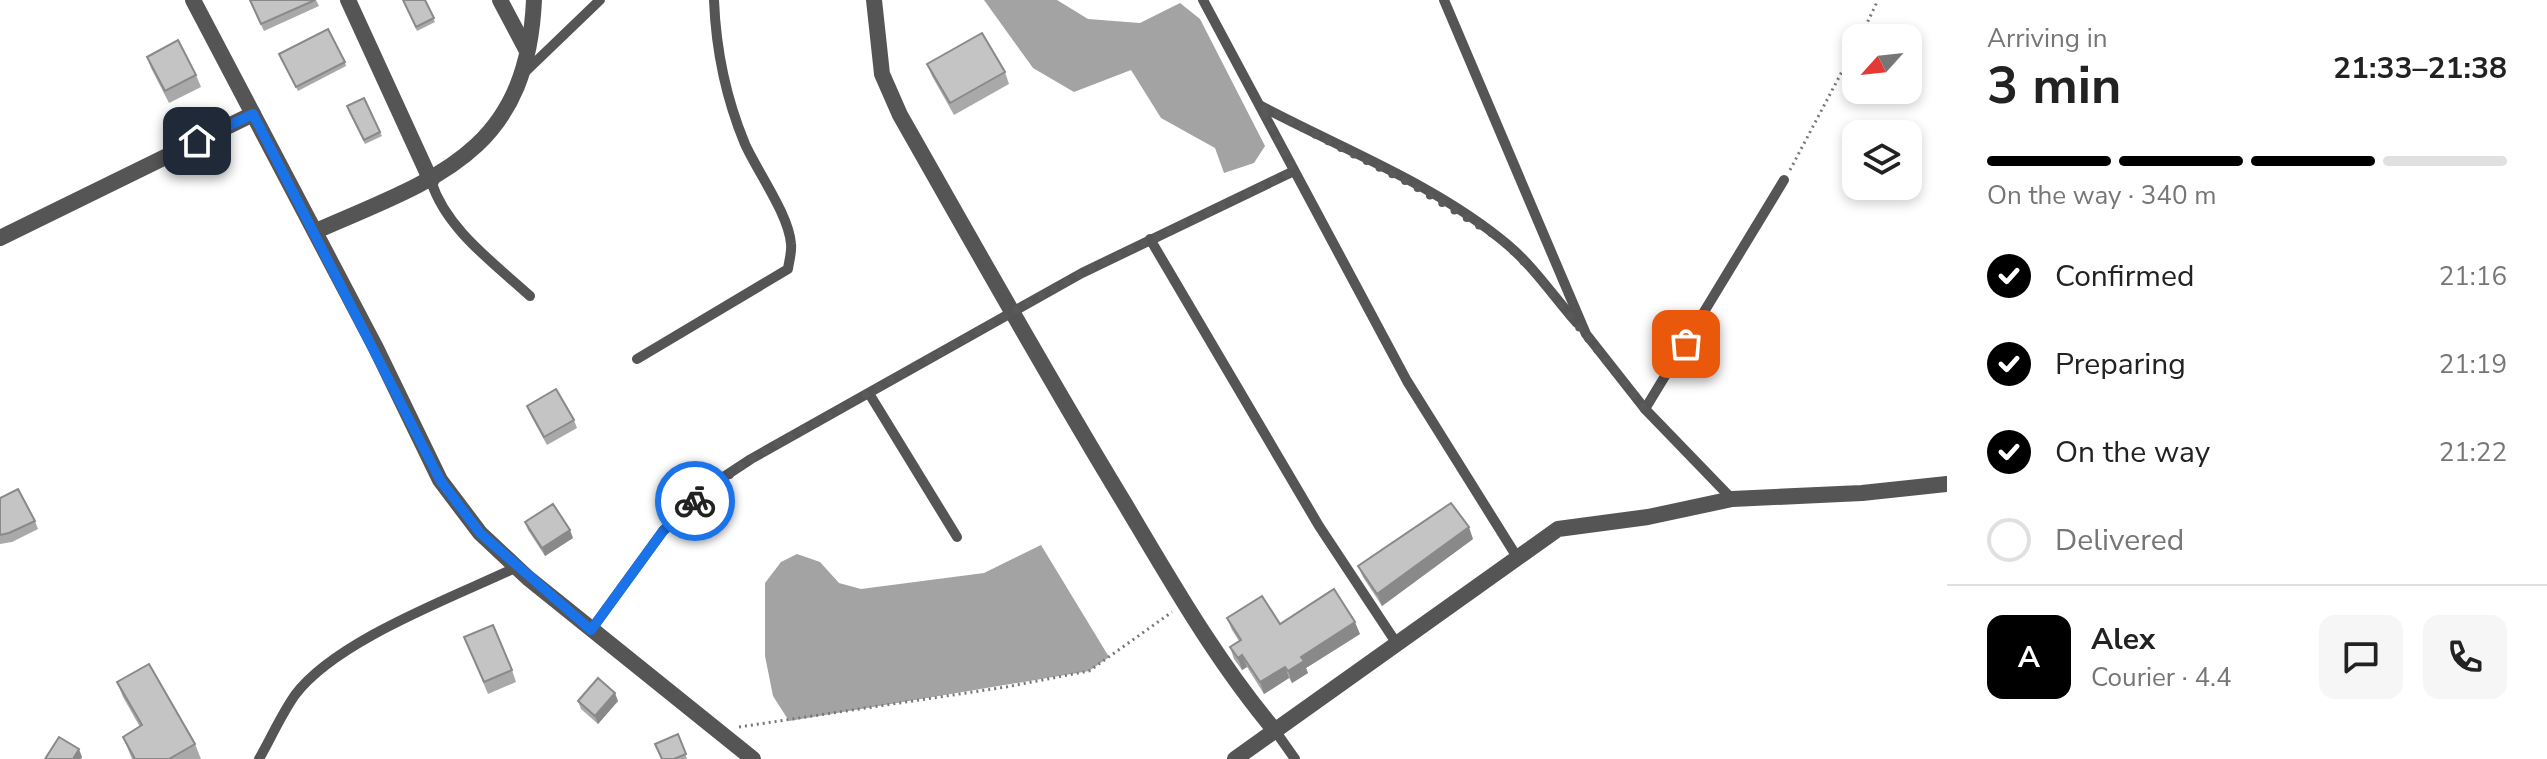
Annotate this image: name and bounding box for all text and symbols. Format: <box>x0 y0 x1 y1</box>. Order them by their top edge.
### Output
text: Arriving in <box>1987 21 2108 56</box>
north arrow <box>1842 24 1922 104</box>
map controls <box>1842 24 1922 200</box>
text: 21:33–21:38 <box>2333 48 2507 89</box>
text: 3 min <box>1987 50 2122 121</box>
pin <box>163 107 231 175</box>
icon: home <box>175 119 219 163</box>
button: layers <box>1842 120 1922 200</box>
text: On the way · 340 m <box>1987 178 2216 213</box>
icon: check <box>1987 254 2031 298</box>
text: Confirmed <box>2055 256 2195 297</box>
text: 21:16 <box>2439 259 2507 294</box>
pin <box>1652 310 1720 378</box>
icon: bag <box>1664 322 1708 366</box>
icon: check <box>1987 342 2031 386</box>
text: Preparing <box>2055 344 2186 385</box>
text: 21:19 <box>2439 347 2507 382</box>
icon: check <box>1987 430 2031 474</box>
text: On the way <box>2055 432 2210 473</box>
text: 21:22 <box>2439 435 2507 470</box>
courier <box>655 461 735 541</box>
icon: bike <box>673 479 717 523</box>
text: Delivered <box>2055 520 2184 561</box>
button: chat <box>2319 615 2403 699</box>
button: phone <box>2423 615 2507 699</box>
text: Alex <box>2091 619 2155 660</box>
text: A <box>2018 637 2040 678</box>
text: Courier · 4.4 <box>2091 660 2232 695</box>

